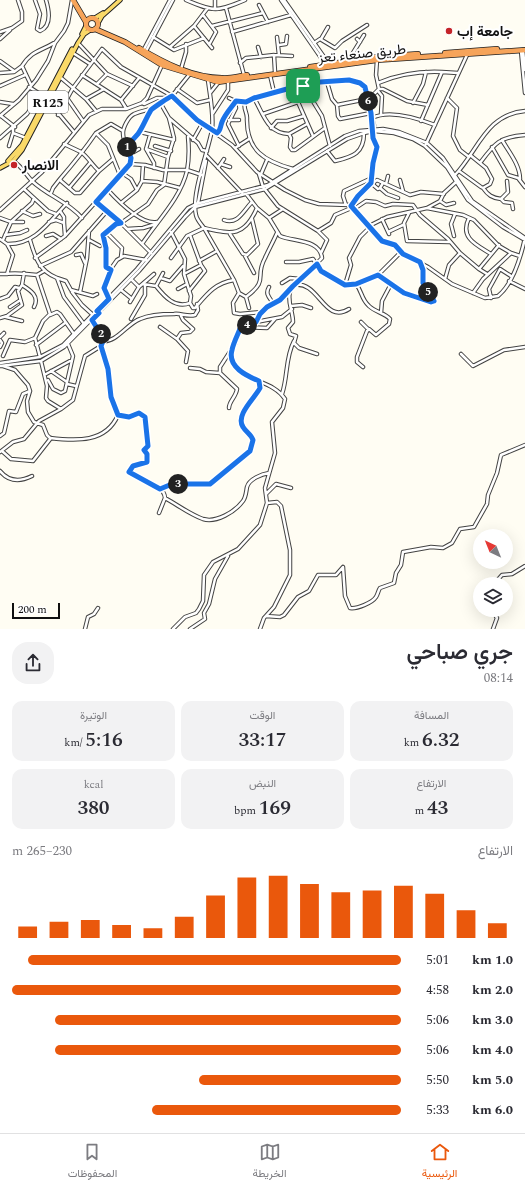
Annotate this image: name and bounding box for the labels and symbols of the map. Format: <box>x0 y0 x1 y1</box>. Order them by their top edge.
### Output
place label: جامعة إب <box>457 21 514 42</box>
marker: جامعة إب <box>444 26 454 36</box>
street label: طريق صنعاء تعز <box>316 38 407 69</box>
pin <box>286 69 320 103</box>
road number: R125 <box>28 91 68 113</box>
pin: 6 <box>358 91 378 111</box>
pin: 1 <box>117 137 137 157</box>
place label: الانصار <box>21 155 59 176</box>
marker: الانصار <box>9 160 19 170</box>
pin: 5 <box>418 282 438 302</box>
pin: 4 <box>237 315 257 335</box>
pin: 2 <box>91 324 111 344</box>
pin: 3 <box>168 474 188 494</box>
north arrow <box>473 529 513 569</box>
scale bar <box>12 601 60 620</box>

